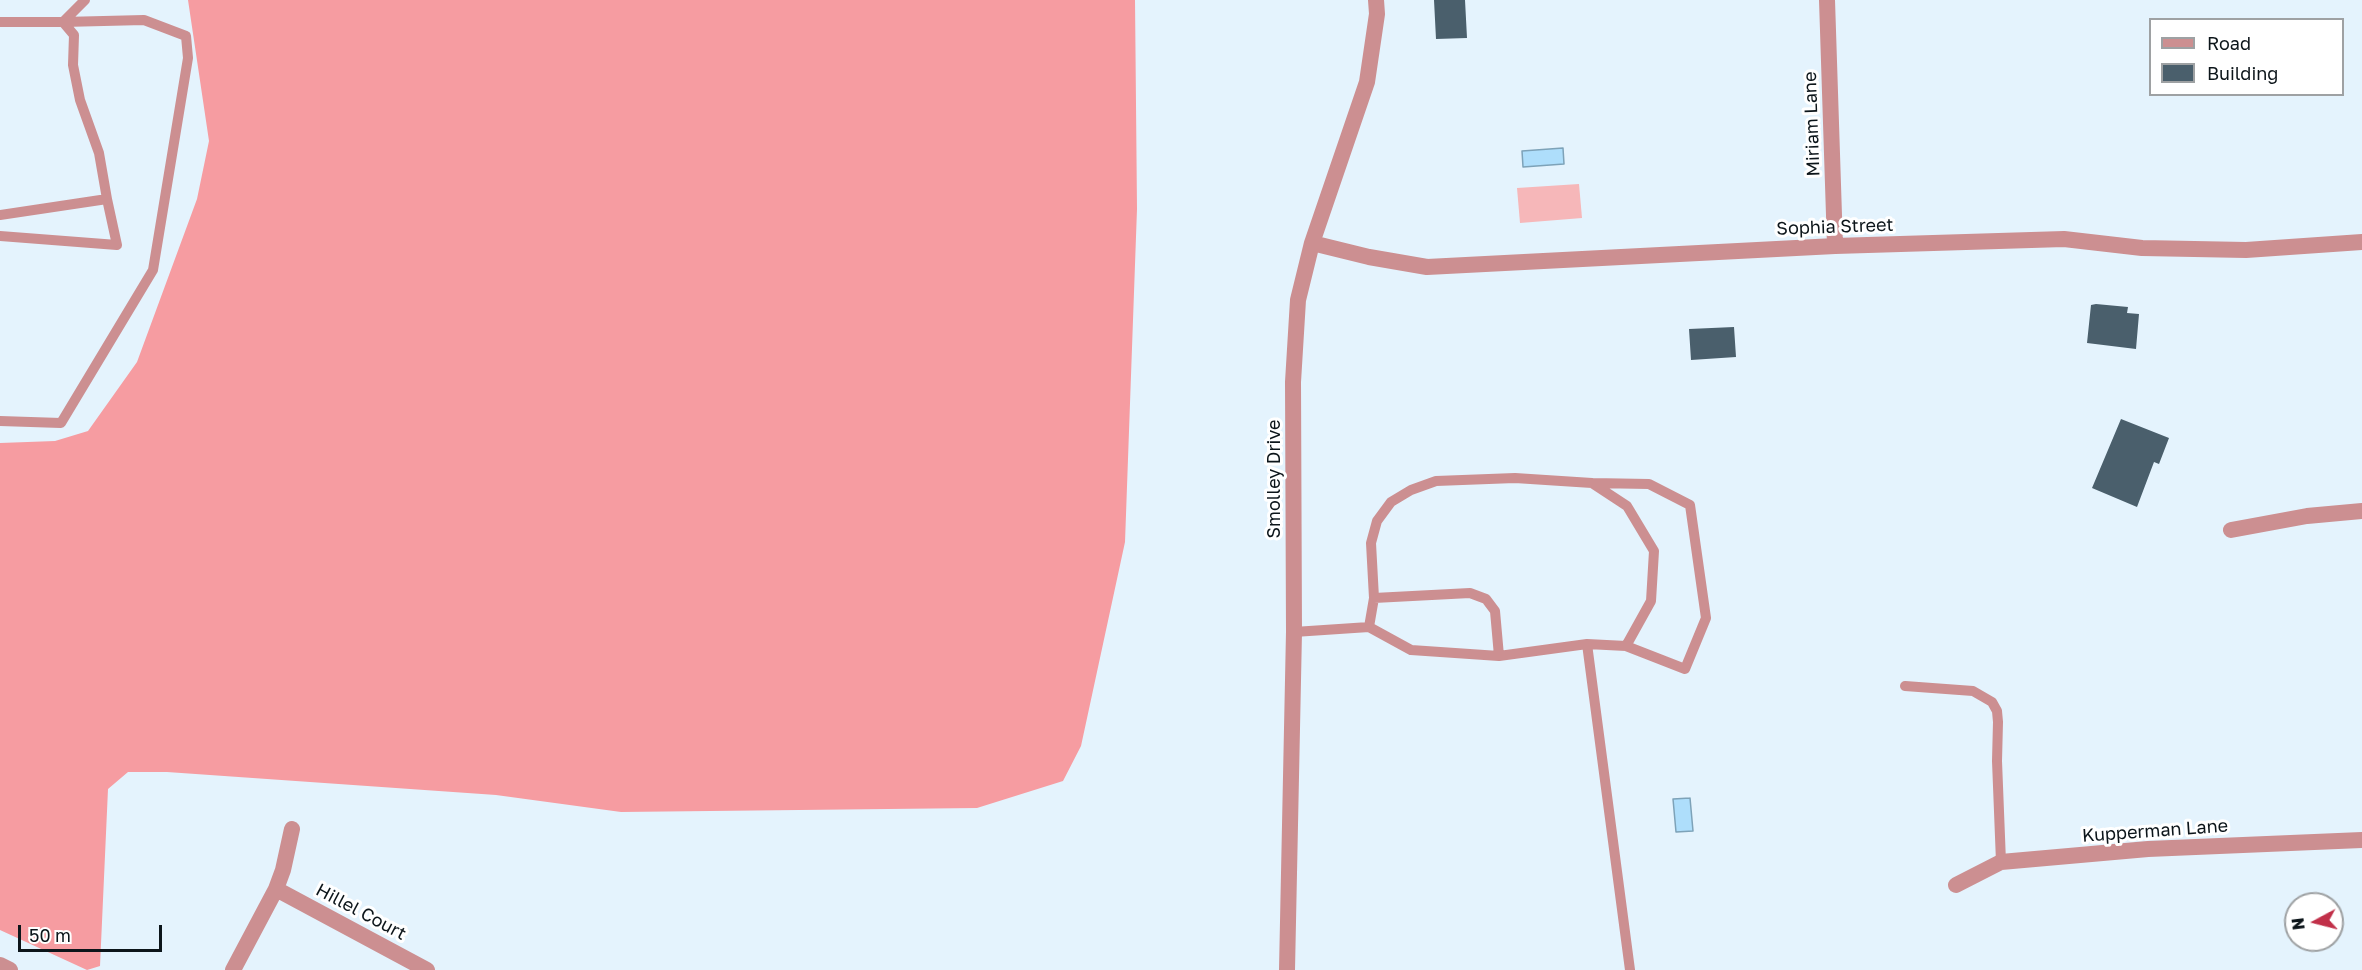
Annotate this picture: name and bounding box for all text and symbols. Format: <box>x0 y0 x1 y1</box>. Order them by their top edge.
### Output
legend <box>2149 18 2344 96</box>
text: Road <box>2207 32 2251 54</box>
text: Building <box>2207 62 2278 84</box>
street label: Miriam Lane <box>1799 71 1825 177</box>
street label: Sophia Street <box>1776 214 1894 240</box>
street label: Smolley Drive <box>1263 420 1285 538</box>
street label: Kupperman Lane <box>2081 815 2229 847</box>
street label: Hillel Court <box>312 879 410 945</box>
north arrow <box>2284 892 2344 952</box>
scale bar <box>21 913 165 951</box>
text: N <box>2287 917 2309 931</box>
text: 50 m <box>29 924 71 946</box>

